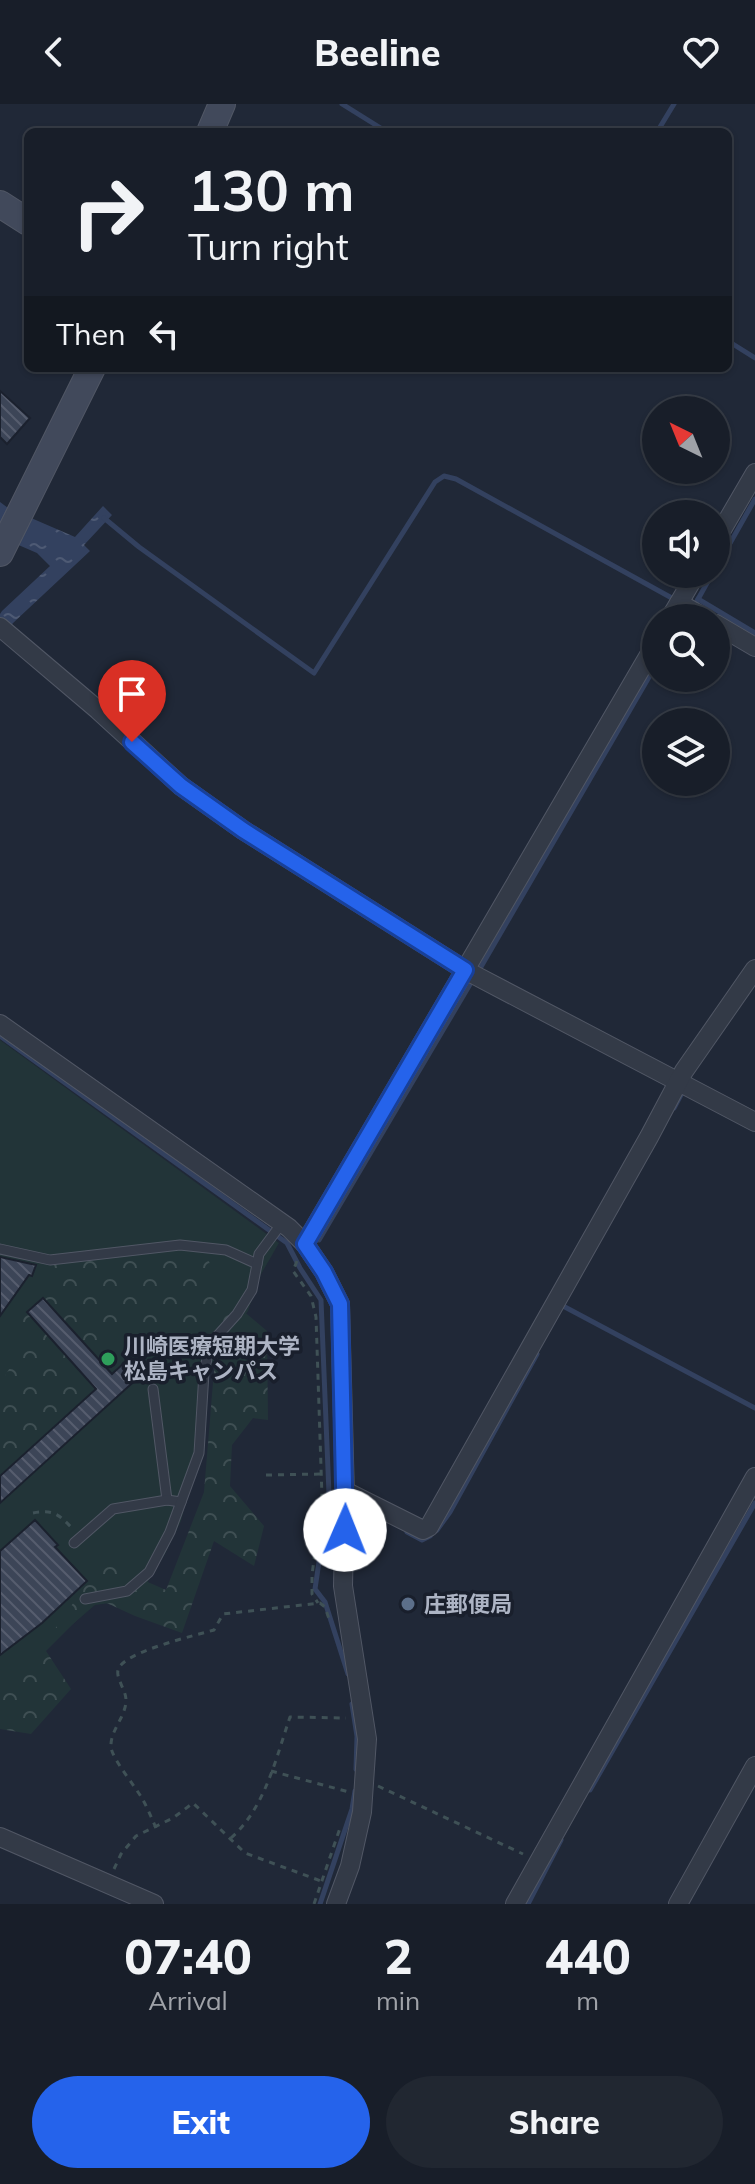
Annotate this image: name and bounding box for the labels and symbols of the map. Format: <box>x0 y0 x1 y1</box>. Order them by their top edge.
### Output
north arrow <box>642 396 730 484</box>
pin <box>98 660 166 742</box>
place label: 川崎医療短期大学 松島キャンパス <box>124 1332 300 1385</box>
marker: 川崎医療短期大学 松島キャンパス <box>99 1350 117 1368</box>
position arrow <box>303 1488 387 1572</box>
place label: 庄郵便局 <box>424 1590 512 1618</box>
marker: 庄郵便局 <box>399 1595 417 1613</box>

